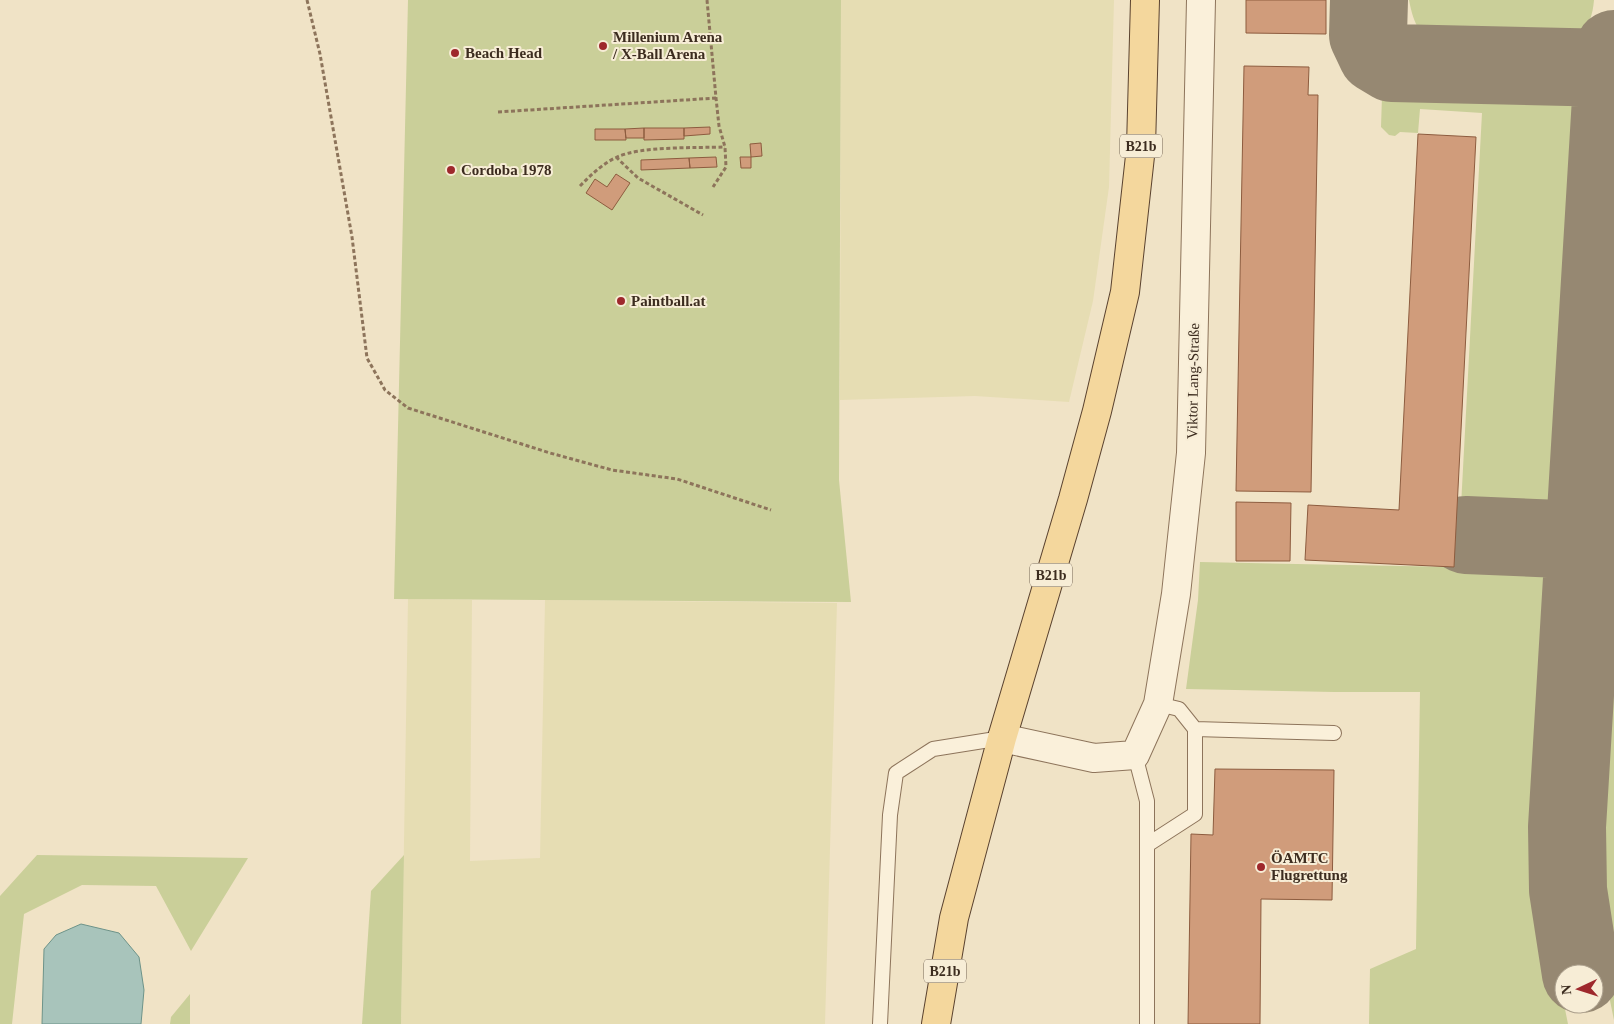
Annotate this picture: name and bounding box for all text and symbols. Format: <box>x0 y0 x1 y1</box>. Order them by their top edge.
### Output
place label: Millenium Arena / X-Ball Arena <box>612 29 723 62</box>
marker: Millenium Arena / X-Ball Arena <box>597 40 609 52</box>
place label: Beach Head <box>465 45 543 61</box>
marker: Beach Head <box>449 47 461 59</box>
road number: B21b <box>1120 134 1162 158</box>
place label: Cordoba 1978 <box>461 162 551 178</box>
marker: Cordoba 1978 <box>445 164 457 176</box>
place label: Paintball.at <box>631 293 706 309</box>
marker: Paintball.at <box>615 295 627 307</box>
street label: Viktor Lang-Straße <box>1184 322 1202 439</box>
road number: B21b <box>1030 564 1072 586</box>
place label: ÖAMTC Flugrettung <box>1271 850 1348 883</box>
marker: ÖAMTC Flugrettung <box>1255 861 1267 873</box>
road number: B21b <box>924 959 966 982</box>
north arrow <box>1554 964 1604 1014</box>
text: N <box>1559 984 1574 995</box>

